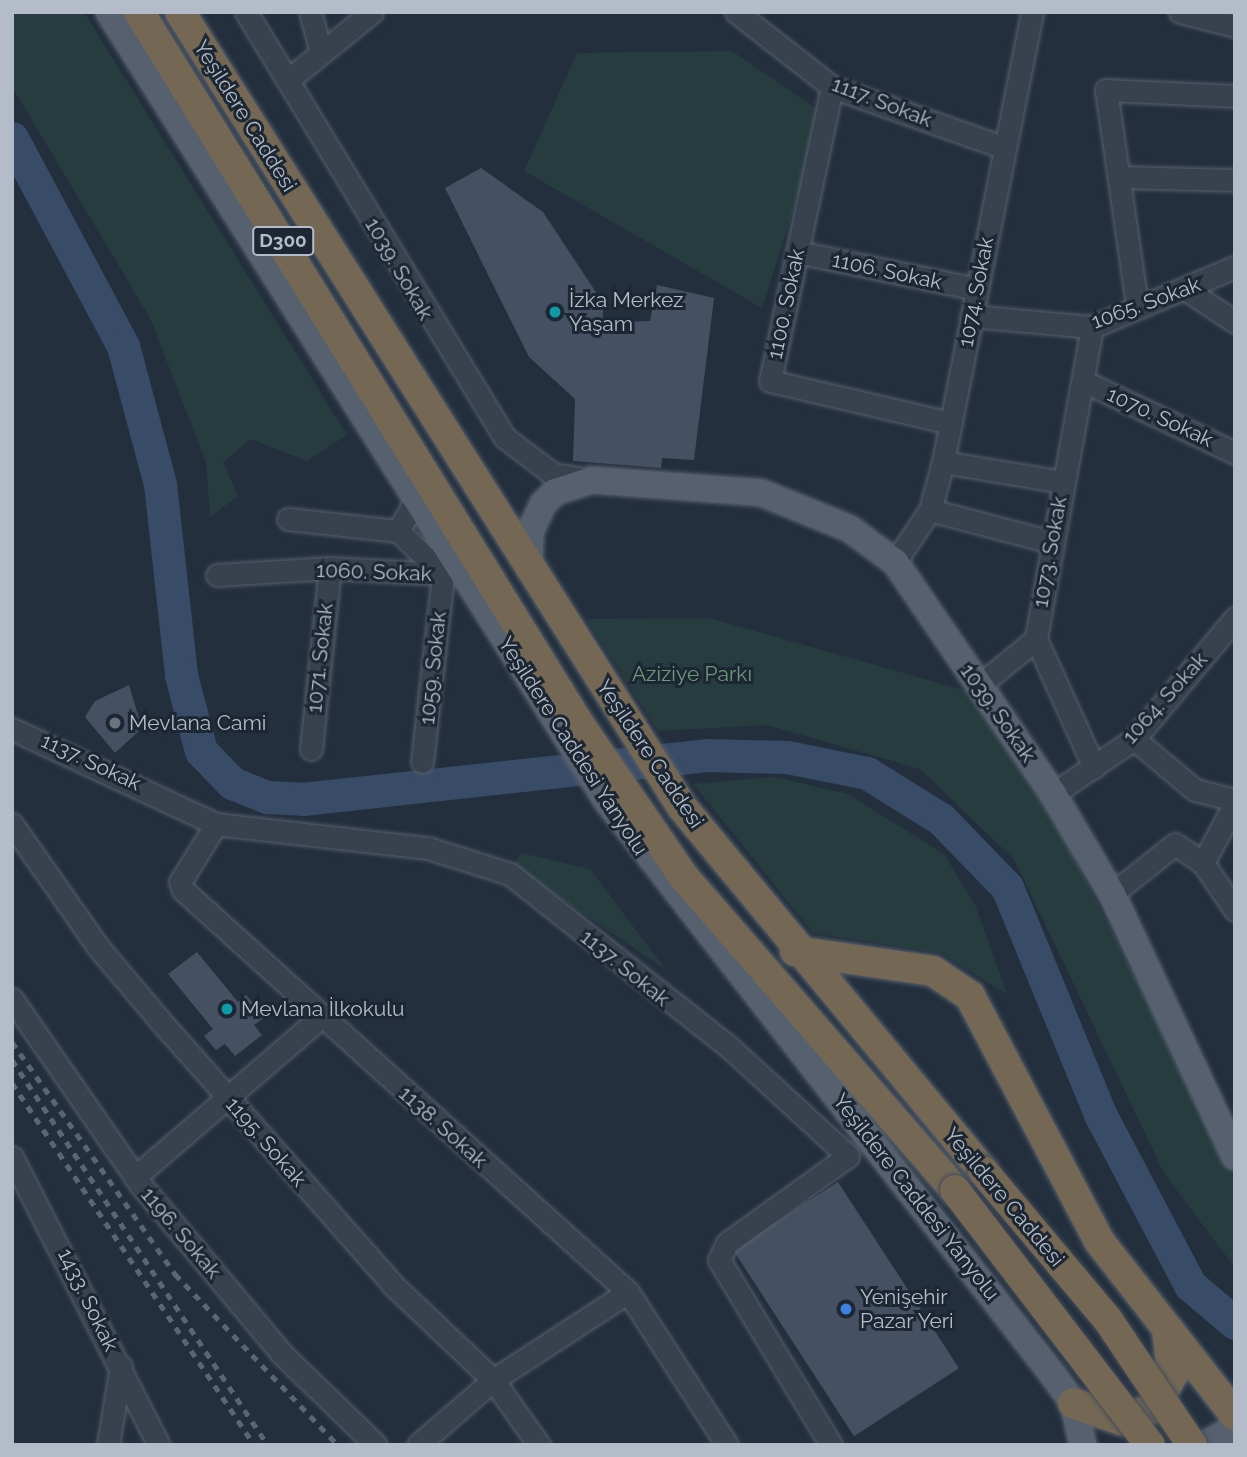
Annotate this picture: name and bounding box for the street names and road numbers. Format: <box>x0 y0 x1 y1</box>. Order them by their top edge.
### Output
street label: Yeşildere Caddesi <box>188 36 302 196</box>
street label: 1117. Sokak <box>828 71 936 133</box>
street label: 1039. Sokak <box>360 214 438 324</box>
road number: D300 <box>252 226 314 256</box>
street label: 1074. Sokak <box>953 235 999 349</box>
street label: 1100. Sokak <box>762 247 810 361</box>
street label: 1106. Sokak <box>830 247 944 295</box>
street label: 1065. Sokak <box>1088 272 1204 334</box>
street label: 1070. Sokak <box>1103 382 1217 452</box>
street label: 1073. Sokak <box>1028 494 1072 610</box>
street label: 1060. Sokak <box>316 557 432 587</box>
street label: 1071. Sokak <box>302 602 338 714</box>
street label: 1059. Sokak <box>415 610 451 726</box>
street label: Yeşildere Caddesi Yanyolu <box>493 632 653 860</box>
street label: 1064. Sokak <box>1117 647 1213 749</box>
street label: 1039. Sokak <box>955 659 1041 767</box>
street label: Yeşildere Caddesi <box>591 675 709 833</box>
street label: 1137. Sokak <box>37 728 145 796</box>
street label: 1137. Sokak <box>575 924 675 1012</box>
street label: 1138. Sokak <box>394 1081 492 1173</box>
street label: Yeşildere Caddesi Yanyolu <box>827 1088 1005 1306</box>
street label: 1195. Sokak <box>220 1092 312 1192</box>
street label: Yeşildere Caddesi <box>939 1122 1069 1272</box>
street label: 1196. Sokak <box>136 1182 226 1284</box>
street label: 1433. Sokak <box>52 1245 124 1355</box>

